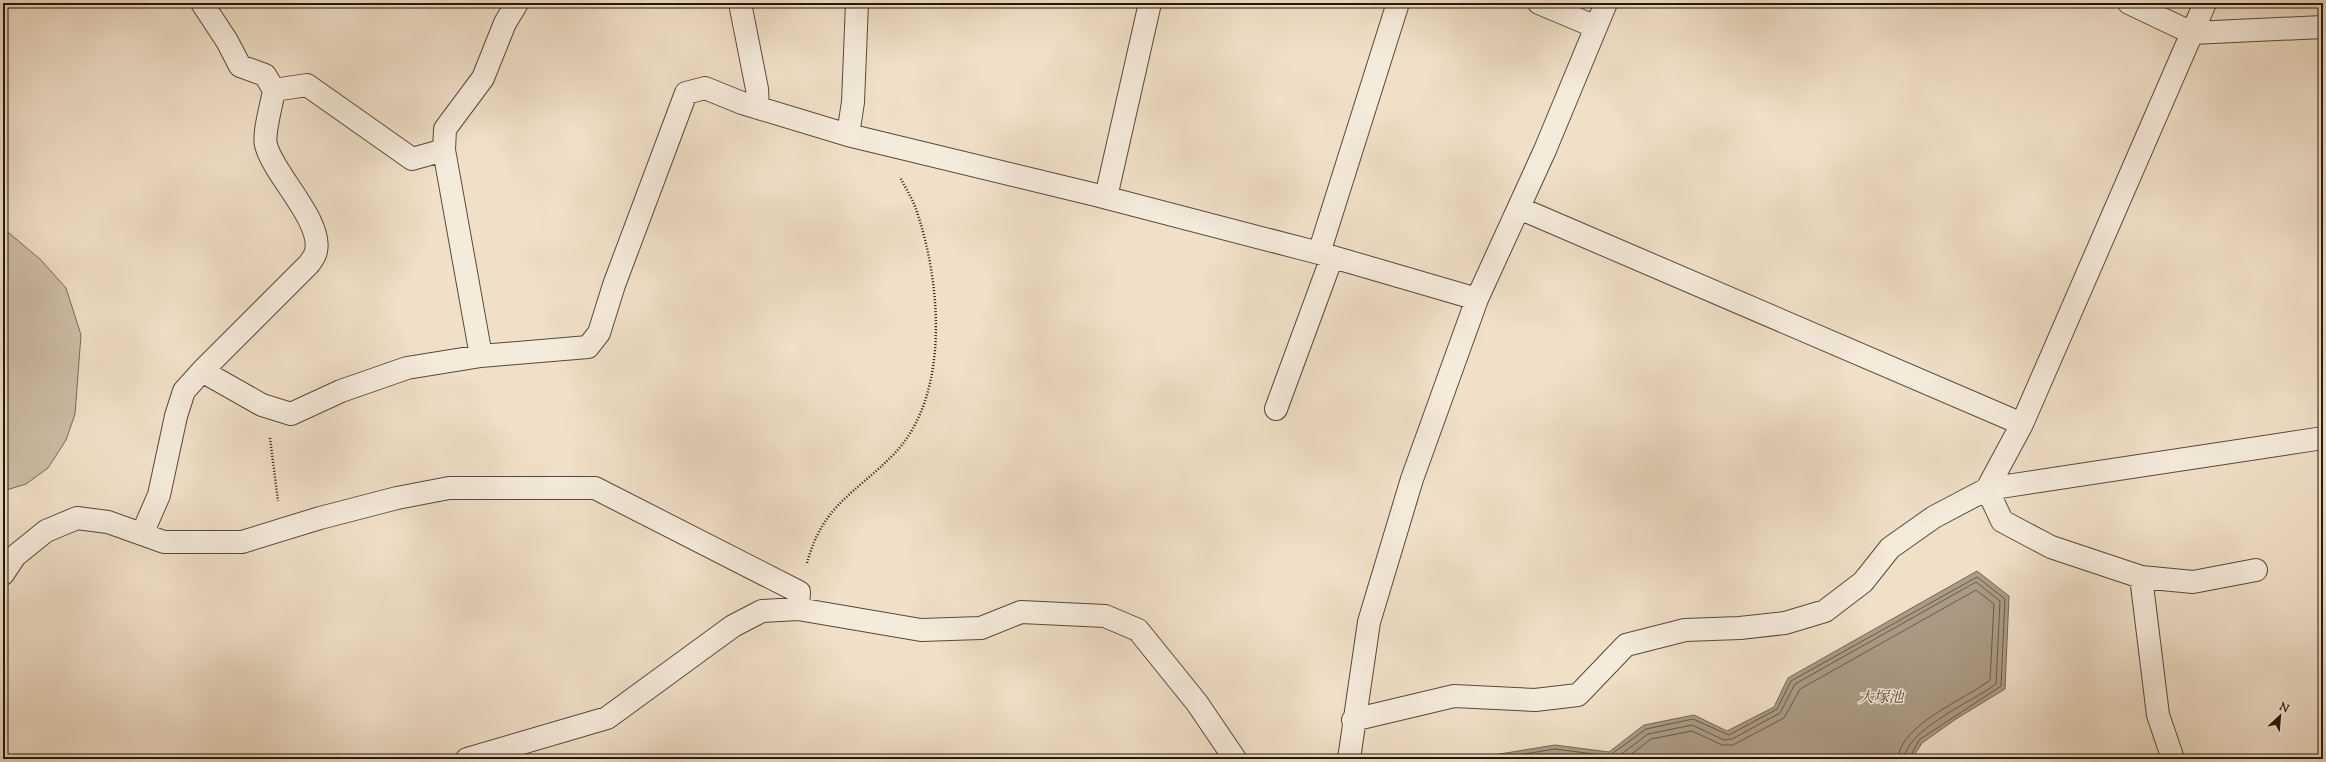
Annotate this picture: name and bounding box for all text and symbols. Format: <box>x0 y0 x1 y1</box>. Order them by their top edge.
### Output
water label: 大塚池 <box>1858 688 1905 709</box>
north arrow <box>2260 696 2300 736</box>
text: N <box>2276 698 2292 717</box>

